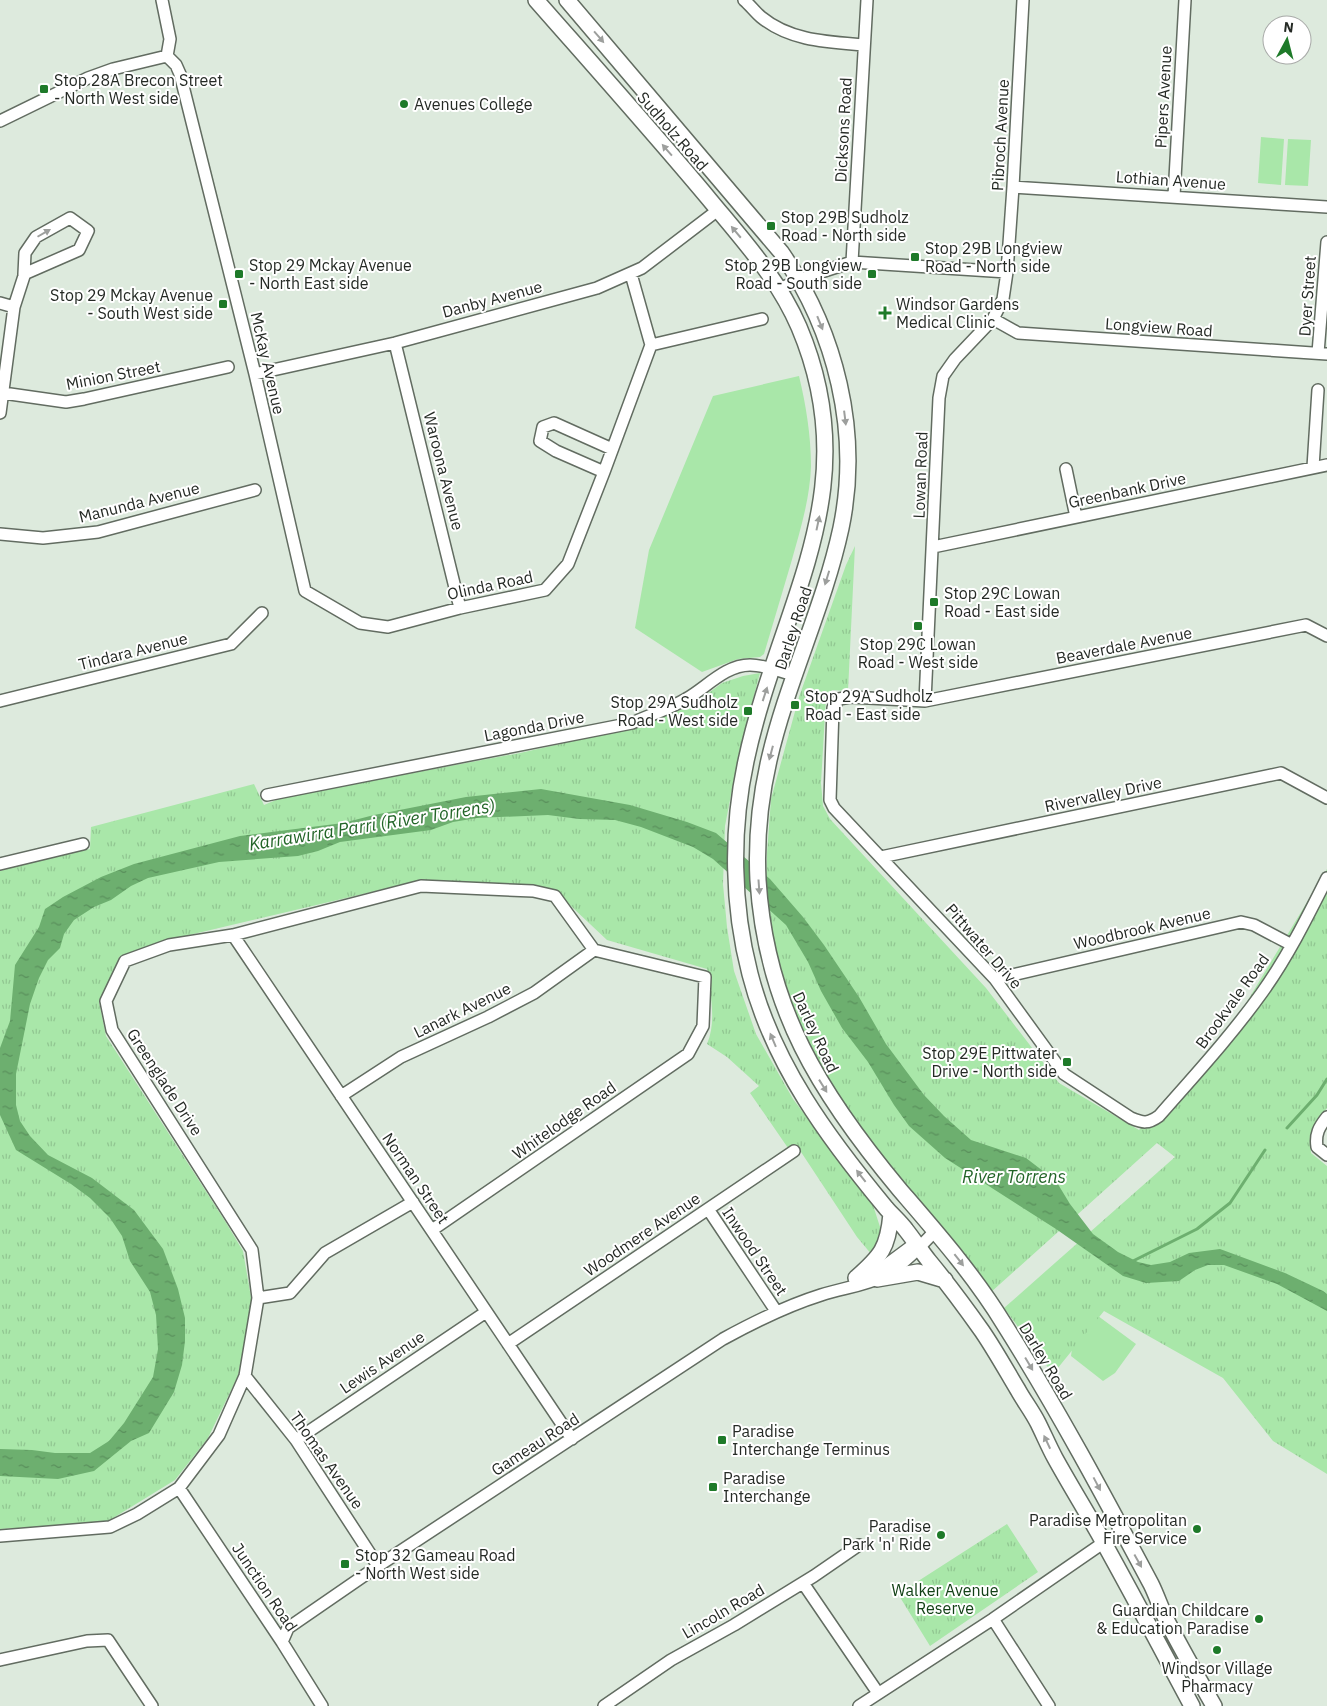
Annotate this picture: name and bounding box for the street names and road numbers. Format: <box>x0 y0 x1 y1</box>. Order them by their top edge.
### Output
street label: Pipers Avenue <box>1150 45 1176 149</box>
street label: Dicksons Road <box>830 77 856 183</box>
street label: Pibroch Avenue <box>987 78 1013 191</box>
street label: Sudholz Road <box>633 87 713 175</box>
street label: Lothian Avenue <box>1115 166 1227 194</box>
street label: Dyer Street <box>1294 255 1320 337</box>
street label: Danby Avenue <box>440 276 544 322</box>
street label: McKay Avenue <box>246 310 290 416</box>
street label: Longview Road <box>1105 313 1213 341</box>
street label: Minion Street <box>64 356 162 394</box>
street label: Waroona Avenue <box>420 410 468 532</box>
street label: Lowan Road <box>908 431 932 519</box>
street label: Greenbank Drive <box>1066 468 1188 512</box>
street label: Manunda Avenue <box>77 477 202 527</box>
street label: Olinda Road <box>445 566 535 604</box>
street label: Darley Road <box>770 584 816 672</box>
street label: Beaverdale Avenue <box>1054 622 1194 668</box>
street label: Tindara Avenue <box>76 628 190 674</box>
street label: Lagonda Drive <box>482 706 586 746</box>
street label: Rivervalley Drive <box>1043 772 1164 816</box>
street label: Pittwater Drive <box>941 899 1027 993</box>
street label: Woodbrook Avenue <box>1072 902 1213 953</box>
street label: Brookvale Road <box>1191 950 1273 1052</box>
street label: Lanark Avenue <box>410 978 514 1042</box>
street label: Darley Road <box>789 988 843 1076</box>
street label: Greenglade Drive <box>123 1025 207 1140</box>
street label: Whitelodge Road <box>508 1077 620 1163</box>
street label: Norman Street <box>378 1129 454 1227</box>
street label: Woodmere Avenue <box>580 1188 704 1280</box>
street label: Inwood Street <box>718 1203 792 1299</box>
street label: Darley Road <box>1015 1319 1077 1403</box>
street label: Lewis Avenue <box>336 1326 428 1398</box>
street label: Thomas Avenue <box>286 1407 368 1513</box>
street label: Gameau Road <box>487 1408 583 1480</box>
street label: Junction Road <box>228 1539 302 1635</box>
street label: Lincoln Road <box>678 1579 768 1643</box>

